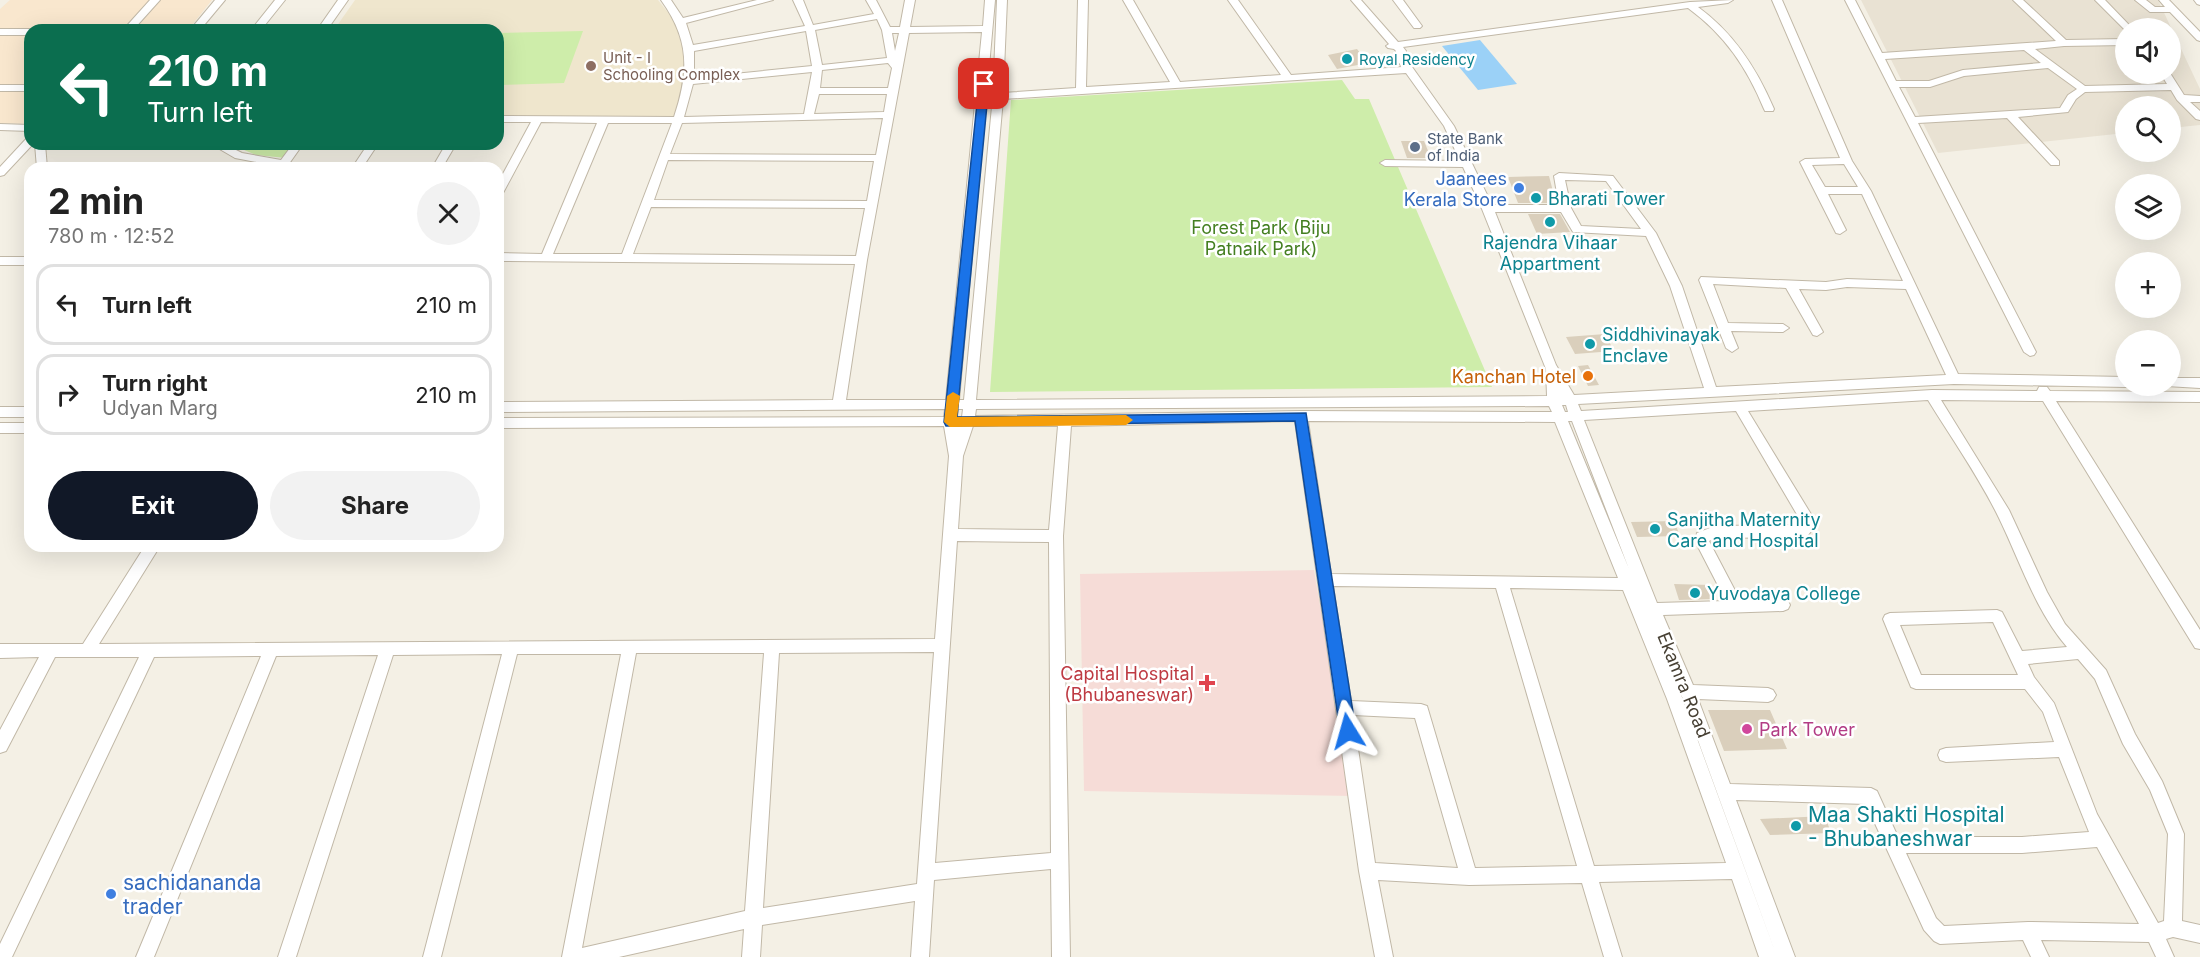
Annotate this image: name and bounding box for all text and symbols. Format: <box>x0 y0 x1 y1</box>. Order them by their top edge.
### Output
map controls <box>2115 18 2181 396</box>
button: sound <box>2115 18 2181 84</box>
text: 210 m <box>147 45 268 96</box>
icon: left <box>48 48 126 126</box>
place label: Unit - I Schooling Complex <box>603 48 740 84</box>
place label: Royal Residency <box>1359 50 1476 69</box>
marker: Royal Residency <box>1340 52 1354 66</box>
pin <box>958 58 1009 109</box>
marker: Unit - I Schooling Complex <box>584 59 598 73</box>
icon: arrive <box>967 67 1000 100</box>
text: Turn left <box>147 96 253 129</box>
button: search <box>2115 96 2181 162</box>
place label: State Bank of India <box>1427 129 1504 165</box>
marker: State Bank of India <box>1408 140 1422 154</box>
place label: Jaanees Kerala Store <box>1404 168 1507 210</box>
button: layers <box>2115 174 2181 240</box>
text: 2 min <box>48 179 144 223</box>
marker: Jaanees Kerala Store <box>1512 181 1526 195</box>
button: close <box>417 182 480 245</box>
place label: Bharati Tower <box>1548 188 1665 209</box>
marker: Bharati Tower <box>1529 191 1543 205</box>
marker: Rajendra Vihaar Appartment <box>1543 215 1557 229</box>
park label: Forest Park (Biju Patnaik Park) <box>1191 217 1331 259</box>
text: 780 m · 12:52 <box>48 224 175 248</box>
place label: Rajendra Vihaar Appartment <box>1483 232 1617 274</box>
button: + <box>2115 252 2181 318</box>
icon: left <box>51 288 84 321</box>
text: Turn left <box>102 292 192 318</box>
text: 210 m <box>415 292 477 318</box>
place label: Siddhivinayak Enclave <box>1602 324 1720 366</box>
button: − <box>2115 330 2181 396</box>
marker: Siddhivinayak Enclave <box>1583 337 1597 351</box>
place label: Kanchan Hotel <box>1452 366 1576 387</box>
marker: Kanchan Hotel <box>1581 369 1595 383</box>
text: Turn right <box>102 370 208 396</box>
icon: right <box>51 378 84 411</box>
text: 210 m <box>415 382 477 408</box>
text: Udyan Marg <box>102 396 218 420</box>
button: Exit <box>48 471 258 540</box>
button: Share <box>270 471 480 540</box>
place label: Sanjitha Maternity Care and Hospital <box>1667 509 1821 551</box>
marker: Sanjitha Maternity Care and Hospital <box>1648 522 1662 536</box>
place label: Yuvodaya College <box>1707 583 1860 604</box>
marker: Yuvodaya College <box>1688 586 1702 600</box>
street label: Ekamra Road <box>1653 629 1715 741</box>
place label: Capital Hospital (Bhubaneswar) <box>1060 663 1194 705</box>
marker: Capital Hospital (Bhubaneswar) <box>1198 674 1216 692</box>
position arrow <box>1316 699 1380 763</box>
place label: Park Tower <box>1759 719 1855 740</box>
marker: Park Tower <box>1740 722 1754 736</box>
place label: Maa Shakti Hospital - Bhubaneshwar <box>1808 802 2005 851</box>
marker: Maa Shakti Hospital - Bhubaneshwar <box>1789 819 1803 833</box>
place label: sachidananda trader <box>123 870 261 919</box>
marker: sachidananda trader <box>104 887 118 901</box>

